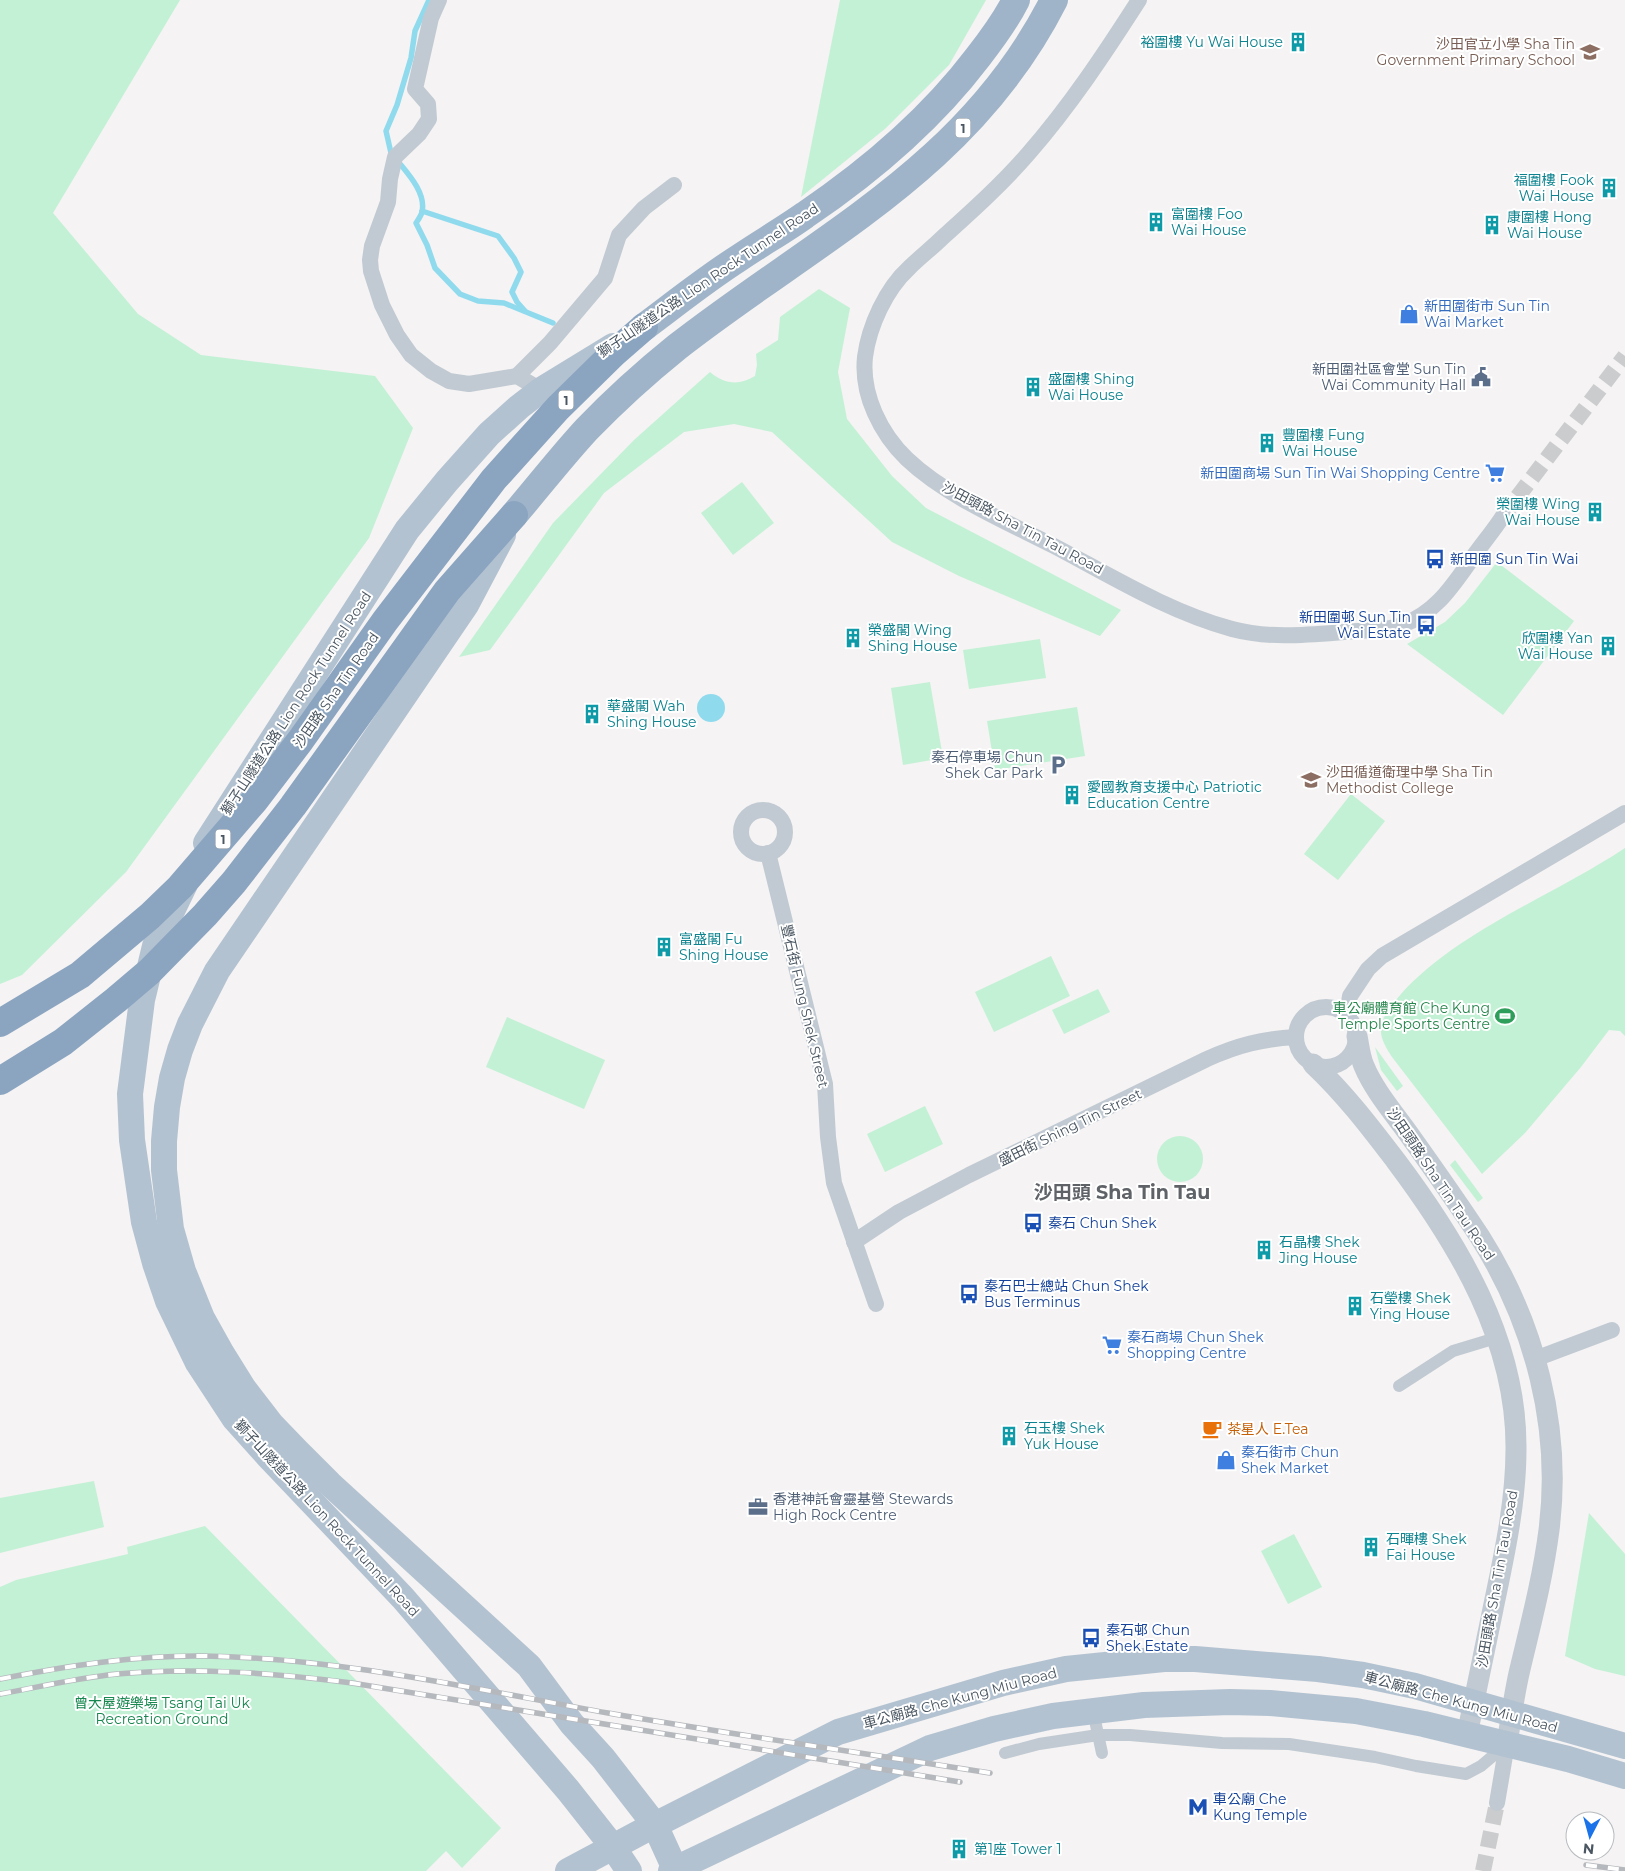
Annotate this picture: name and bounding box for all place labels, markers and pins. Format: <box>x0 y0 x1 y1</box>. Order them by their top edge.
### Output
building icon: 裕圍樓 Yu Wai House <box>1287 31 1309 53</box>
place label: 裕圍樓 Yu Wai House <box>1141 33 1283 51</box>
place label: 沙田官立小學 Sha Tin Government Primary School <box>1377 35 1575 69</box>
school or university icon: 沙田官立小學 Sha Tin Government Primary School <box>1579 41 1601 63</box>
place label: 福圍樓 Fook Wai House <box>1514 171 1595 205</box>
building icon: 福圍樓 Fook Wai House <box>1598 177 1620 199</box>
place label: 富圍樓 Foo Wai House <box>1171 205 1246 239</box>
place label: 康圍樓 Hong Wai House <box>1507 208 1592 242</box>
building icon: 富圍樓 Foo Wai House <box>1145 211 1167 233</box>
building icon: 康圍樓 Hong Wai House <box>1481 214 1503 236</box>
place label: 新田圍街市 Sun Tin Wai Market <box>1424 297 1550 331</box>
shop icon: 新田圍街市 Sun Tin Wai Market <box>1398 303 1420 325</box>
place label: 新田圍社區會堂 Sun Tin Wai Community Hall <box>1312 360 1466 394</box>
public building icon: 新田圍社區會堂 Sun Tin Wai Community Hall <box>1470 366 1492 388</box>
place label: 盛圍樓 Shing Wai House <box>1048 370 1135 404</box>
building icon: 盛圍樓 Shing Wai House <box>1022 376 1044 398</box>
place label: 豐圍樓 Fung Wai House <box>1282 426 1365 460</box>
building icon: 豐圍樓 Fung Wai House <box>1256 432 1278 454</box>
supermarket icon: 新田圍商場 Sun Tin Wai Shopping Centre <box>1484 462 1506 484</box>
place label: 新田圍商場 Sun Tin Wai Shopping Centre <box>1200 464 1480 482</box>
place label: 榮圍樓 Wing Wai House <box>1496 495 1580 529</box>
building icon: 榮圍樓 Wing Wai House <box>1584 501 1606 523</box>
bus stop icon: 新田圍 Sun Tin Wai <box>1424 548 1446 570</box>
place label: 新田圍 Sun Tin Wai <box>1450 550 1579 568</box>
place label: 新田圍邨 Sun Tin Wai Estate <box>1299 608 1411 642</box>
bus stop icon: 新田圍邨 Sun Tin Wai Estate <box>1415 614 1437 636</box>
place label: 榮盛閣 Wing Shing House <box>868 621 957 655</box>
building icon: 榮盛閣 Wing Shing House <box>842 627 864 649</box>
place label: 欣圍樓 Yan Wai House <box>1518 629 1593 663</box>
building icon: 欣圍樓 Yan Wai House <box>1597 635 1619 657</box>
place label: 華盛閣 Wah Shing House <box>607 697 696 731</box>
building icon: 華盛閣 Wah Shing House <box>581 703 603 725</box>
place label: 秦石停車場 Chun Shek Car Park <box>931 748 1044 782</box>
parking icon: 秦石停車場 Chun Shek Car Park <box>1047 754 1069 776</box>
place label: 沙田循道衛理中學 Sha Tin Methodist College <box>1326 763 1493 797</box>
school or university icon: 沙田循道衛理中學 Sha Tin Methodist College <box>1300 769 1322 791</box>
place label: 愛國教育支援中心 Patriotic Education Centre <box>1087 778 1262 812</box>
building icon: 愛國教育支援中心 Patriotic Education Centre <box>1061 784 1083 806</box>
place label: 富盛閣 Fu Shing House <box>679 930 768 964</box>
building icon: 富盛閣 Fu Shing House <box>653 936 675 958</box>
place label: 車公廟體育館 Che Kung Temple Sports Centre <box>1333 999 1490 1033</box>
sports icon: 車公廟體育館 Che Kung Temple Sports Centre <box>1494 1005 1516 1027</box>
bus stop icon: 秦石 Chun Shek <box>1022 1212 1044 1234</box>
place label: 秦石 Chun Shek <box>1048 1214 1157 1232</box>
place label: 石晶樓 Shek Jing House <box>1278 1233 1360 1267</box>
building icon: 石晶樓 Shek Jing House <box>1253 1239 1275 1261</box>
place label: 秦石巴士總站 Chun Shek Bus Terminus <box>984 1277 1149 1311</box>
bus stop icon: 秦石巴士總站 Chun Shek Bus Terminus <box>958 1283 980 1305</box>
place label: 石瑩樓 Shek Ying House <box>1370 1289 1451 1323</box>
building icon: 石瑩樓 Shek Ying House <box>1344 1295 1366 1317</box>
place label: 秦石商場 Chun Shek Shopping Centre <box>1127 1328 1264 1362</box>
supermarket icon: 秦石商場 Chun Shek Shopping Centre <box>1101 1334 1123 1356</box>
cafe icon: 茶星人 E.Tea <box>1201 1418 1223 1440</box>
place label: 石玉樓 Shek Yuk House <box>1024 1419 1105 1453</box>
place label: 茶星人 E.Tea <box>1227 1420 1308 1438</box>
building icon: 石玉樓 Shek Yuk House <box>998 1425 1020 1447</box>
place label: 秦石街市 Chun Shek Market <box>1241 1443 1339 1477</box>
shop icon: 秦石街市 Chun Shek Market <box>1215 1449 1237 1471</box>
place label: 香港神託會靈基營 Stewards High Rock Centre <box>773 1490 953 1524</box>
office icon: 香港神託會靈基營 Stewards High Rock Centre <box>747 1496 769 1518</box>
place label: 石暉樓 Shek Fai House <box>1386 1530 1467 1564</box>
building icon: 石暉樓 Shek Fai House <box>1360 1536 1382 1558</box>
place label: 秦石邨 Chun Shek Estate <box>1106 1621 1190 1655</box>
bus stop icon: 秦石邨 Chun Shek Estate <box>1080 1627 1102 1649</box>
place label: 車公廟 Che Kung Temple <box>1213 1790 1307 1824</box>
metro station icon: 車公廟 Che Kung Temple <box>1187 1796 1209 1818</box>
building icon: 第1座 Tower 1 <box>948 1838 970 1860</box>
place label: 第1座 Tower 1 <box>974 1840 1061 1858</box>

